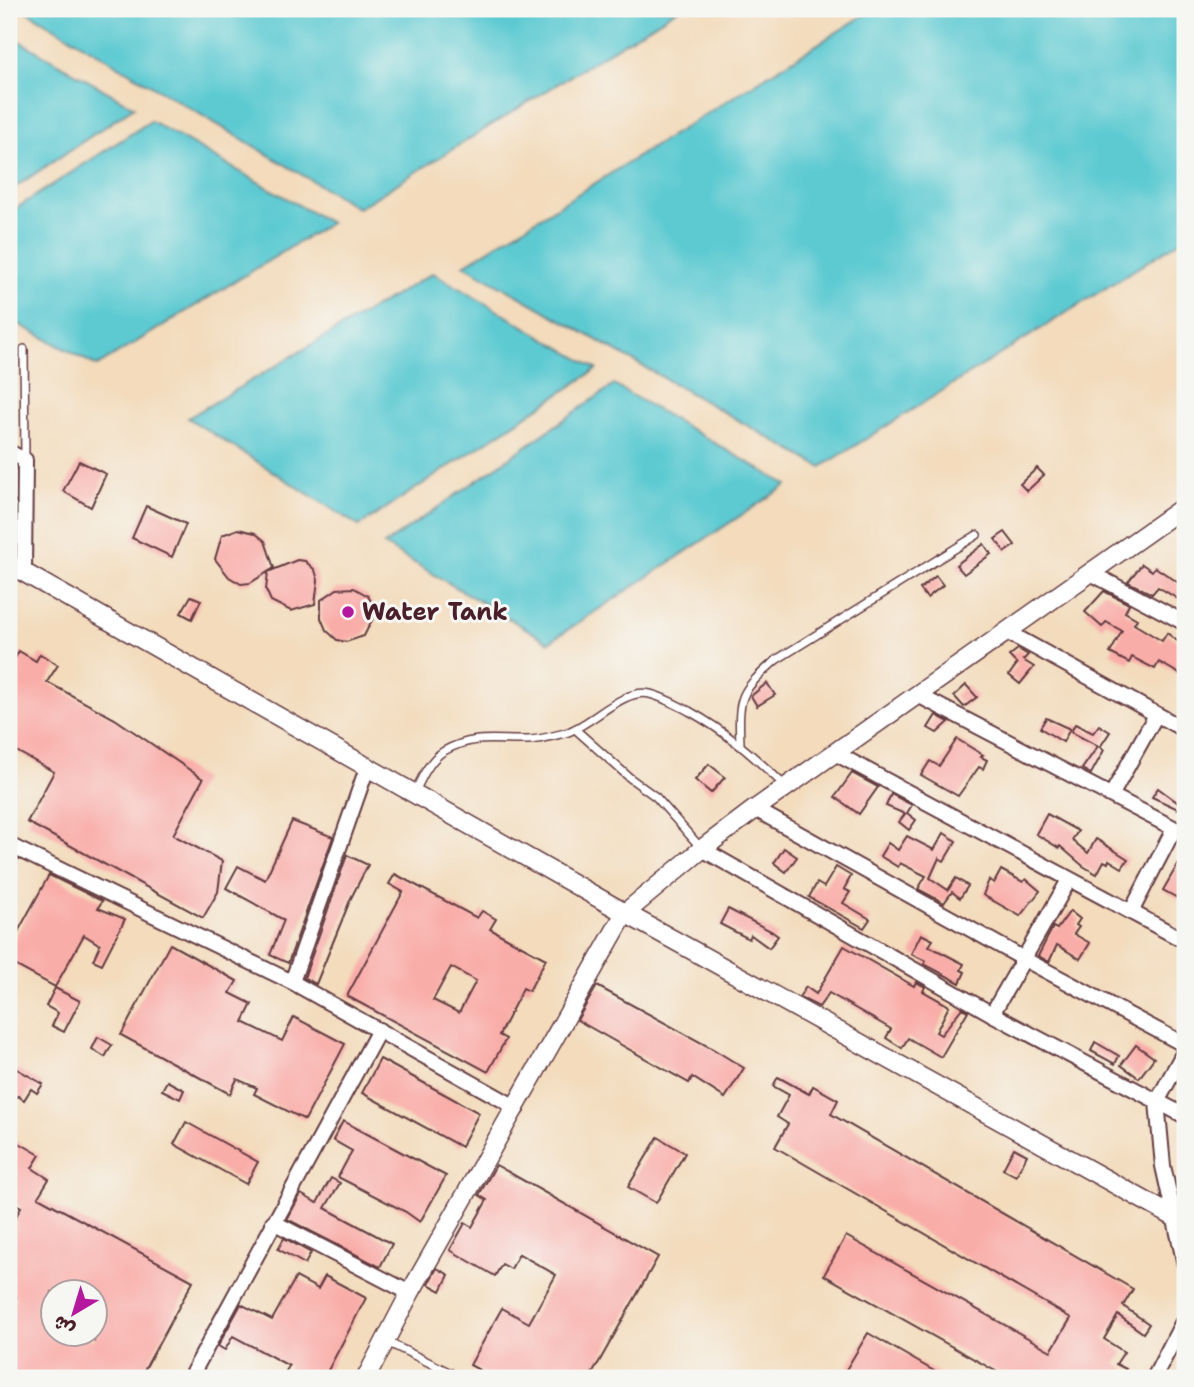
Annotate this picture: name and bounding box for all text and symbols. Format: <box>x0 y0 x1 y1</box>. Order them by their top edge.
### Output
place label: Water Tank <box>362 596 508 628</box>
marker: Water Tank <box>340 604 356 620</box>
north arrow <box>38 1278 108 1348</box>
text: ش <box>48 1310 80 1342</box>

